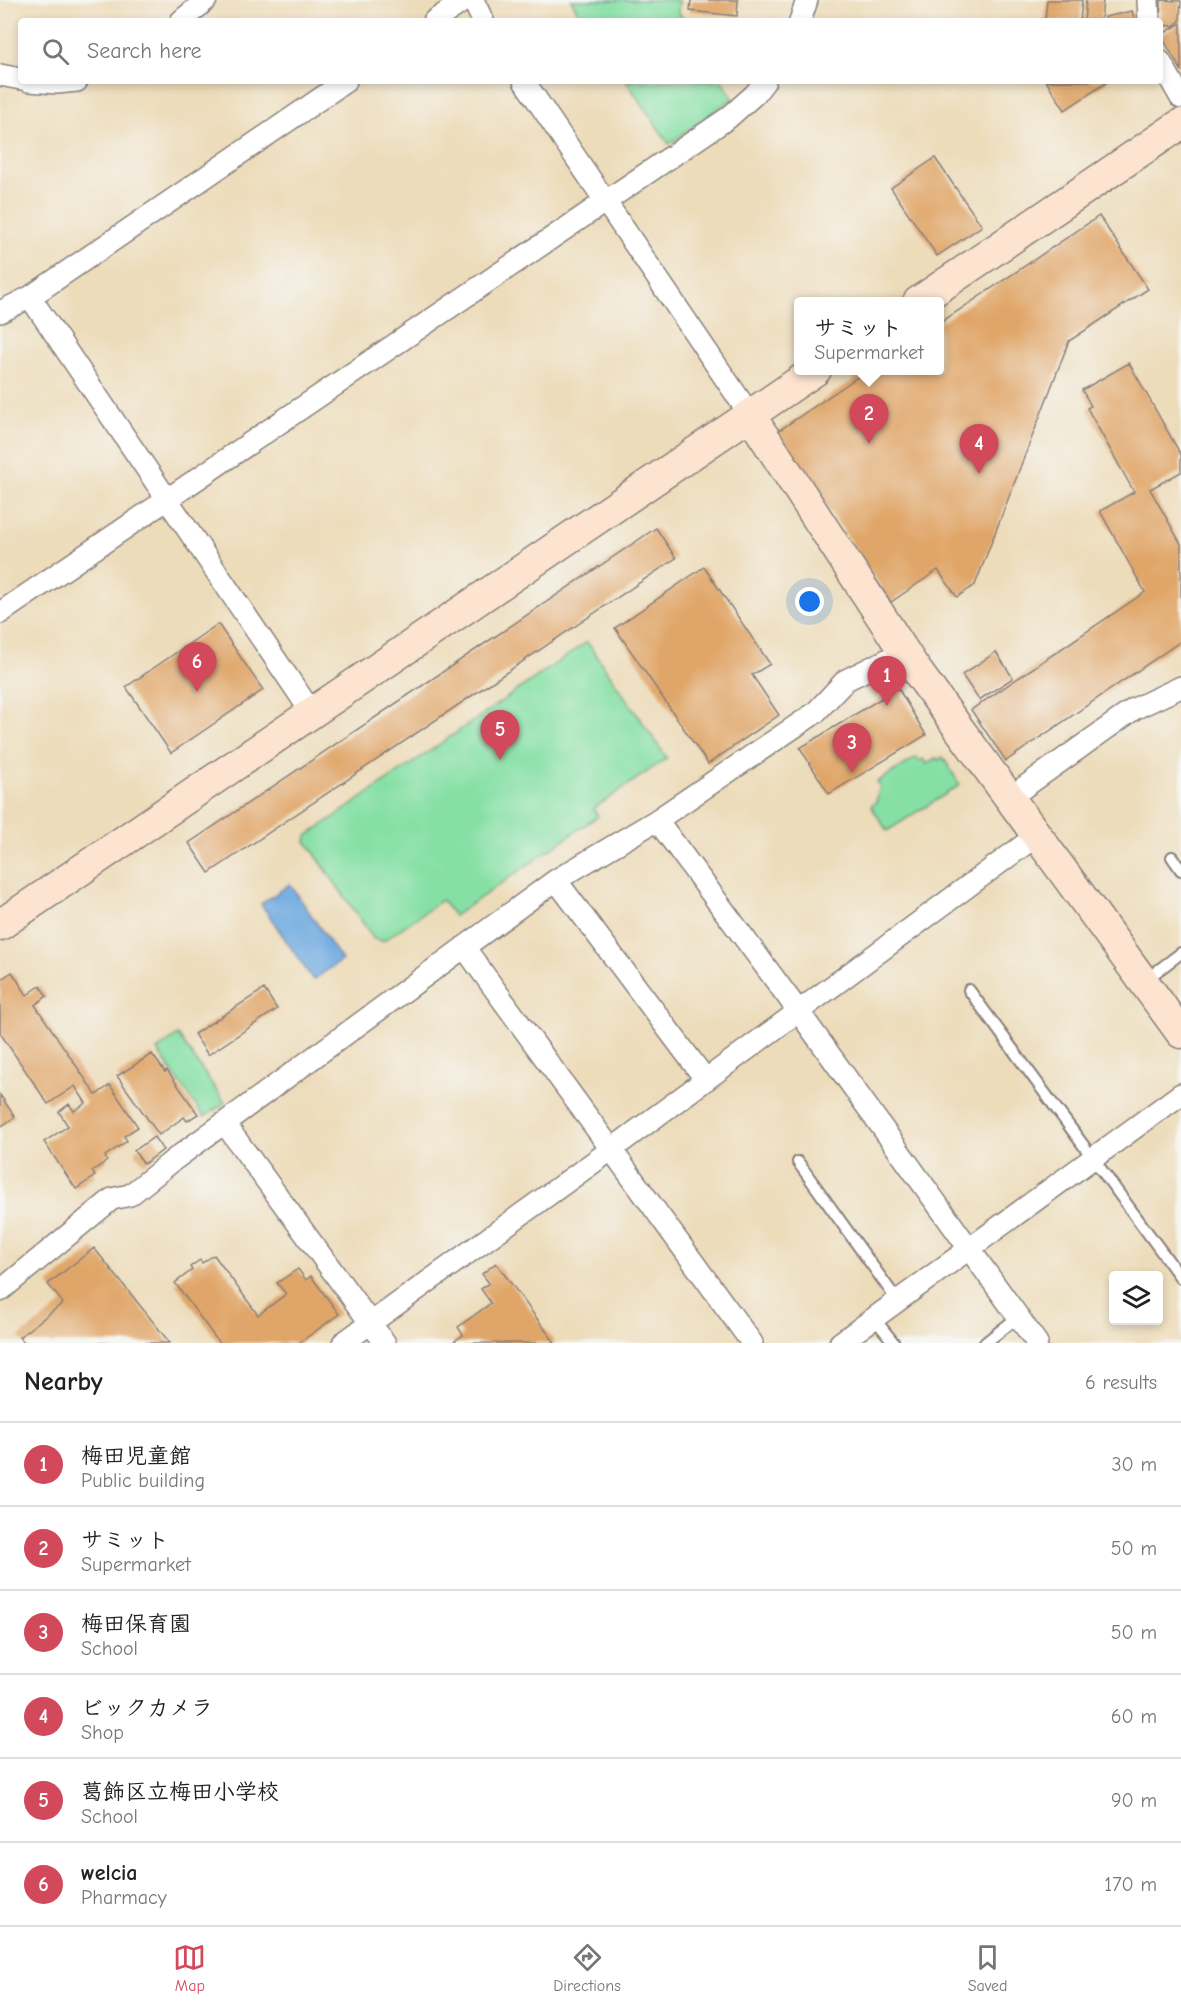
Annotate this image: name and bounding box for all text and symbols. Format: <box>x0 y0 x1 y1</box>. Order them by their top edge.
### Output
search box <box>18 18 1163 84</box>
icon: search <box>39 35 72 68</box>
text: Search here <box>87 38 202 64</box>
popup <box>794 297 944 375</box>
text: サミット <box>814 315 902 341</box>
text: Supermarket <box>814 341 924 364</box>
pin: 2 <box>850 394 888 444</box>
pin: 4 <box>960 424 998 474</box>
your location <box>795 587 824 616</box>
pin: 6 <box>178 642 216 692</box>
pin: 1 <box>868 656 906 706</box>
pin: 5 <box>480 710 520 760</box>
pin: 3 <box>832 724 872 773</box>
map controls <box>1109 1271 1163 1325</box>
button: layers <box>1109 1271 1163 1325</box>
text: Nearby <box>24 1367 103 1397</box>
text: 6 results <box>1085 1371 1157 1394</box>
text: 梅田児童館 <box>81 1443 191 1469</box>
text: 1 <box>40 1453 47 1476</box>
text: 30 m <box>1111 1453 1157 1476</box>
text: Public building <box>81 1469 205 1492</box>
text: サミット <box>81 1527 169 1553</box>
text: 2 <box>39 1537 48 1560</box>
text: 50 m <box>1111 1537 1157 1560</box>
text: Supermarket <box>81 1553 191 1576</box>
text: 梅田保育園 <box>81 1611 191 1637</box>
text: 3 <box>39 1621 48 1644</box>
text: 50 m <box>1111 1621 1157 1644</box>
text: School <box>81 1637 138 1660</box>
text: ビックカメラ <box>81 1695 213 1721</box>
text: 4 <box>39 1705 48 1728</box>
text: 60 m <box>1111 1705 1157 1728</box>
text: Shop <box>81 1721 124 1744</box>
text: 葛飾区立梅田小学校 <box>81 1779 279 1805</box>
text: 5 <box>38 1789 49 1812</box>
text: 90 m <box>1111 1789 1157 1812</box>
text: School <box>81 1805 138 1828</box>
text: welcia <box>81 1860 138 1886</box>
text: 6 <box>38 1873 49 1896</box>
text: 170 m <box>1104 1873 1157 1896</box>
text: Pharmacy <box>81 1886 167 1909</box>
tab: Map <box>173 1941 206 1995</box>
tab: Directions <box>553 1941 621 1995</box>
tab: Saved <box>968 1941 1008 1995</box>

